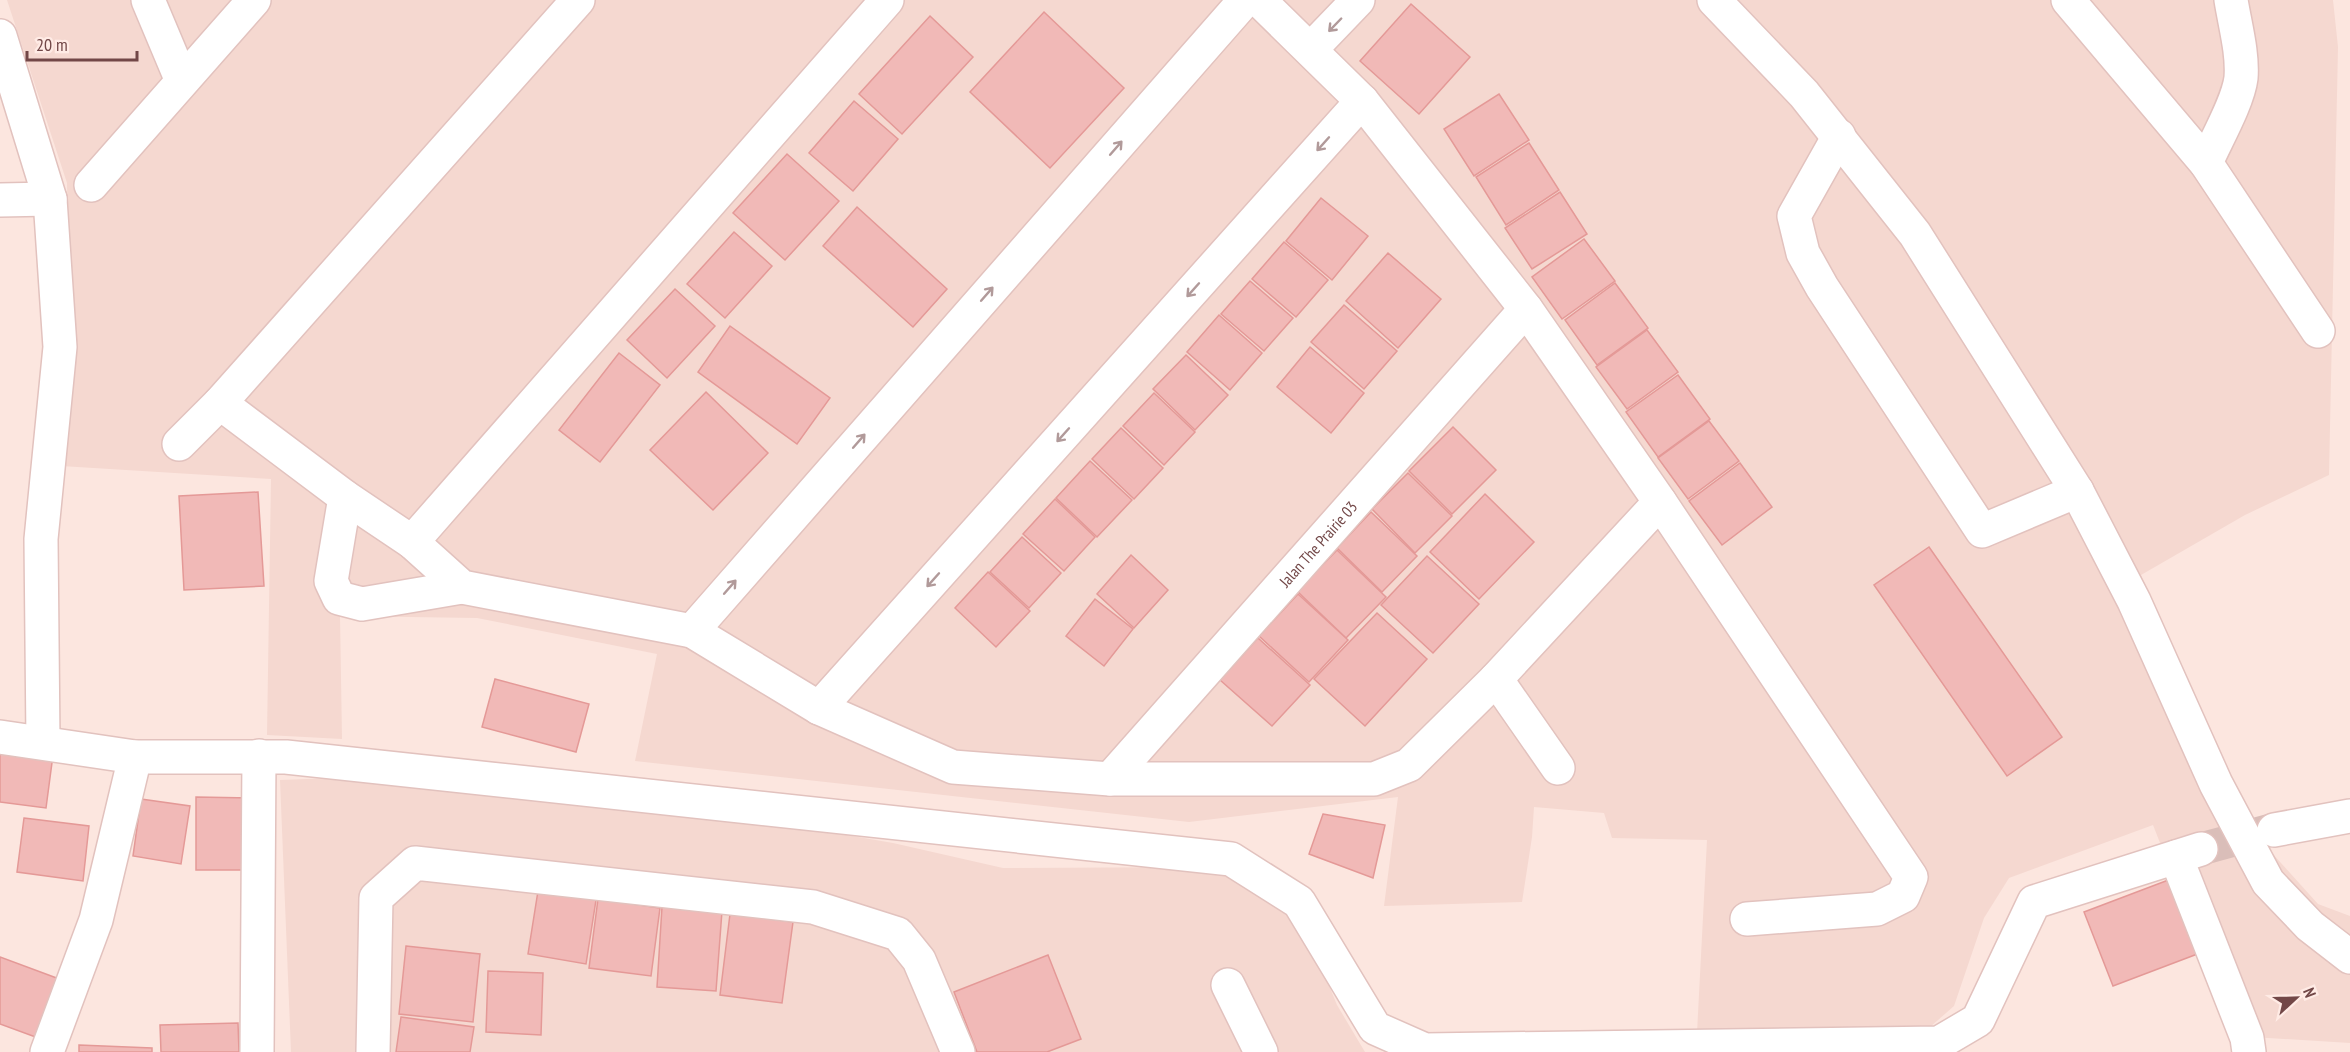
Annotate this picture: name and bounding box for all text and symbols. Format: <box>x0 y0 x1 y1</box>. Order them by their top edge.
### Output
one-way arrow <box>1327 17 1342 32</box>
scale bar <box>27 24 136 62</box>
text: 20 m <box>36 33 68 56</box>
one-way arrow <box>1316 136 1330 151</box>
one-way arrow <box>1109 141 1123 156</box>
one-way arrow <box>1186 282 1200 297</box>
one-way arrow <box>980 287 994 302</box>
one-way arrow <box>1056 427 1070 442</box>
one-way arrow <box>852 434 866 449</box>
street label: Jalan The Prairie 03 <box>1274 497 1361 592</box>
one-way arrow <box>926 572 940 587</box>
one-way arrow <box>723 580 737 595</box>
north arrow <box>2266 968 2326 1028</box>
text: N <box>2299 985 2321 1000</box>

